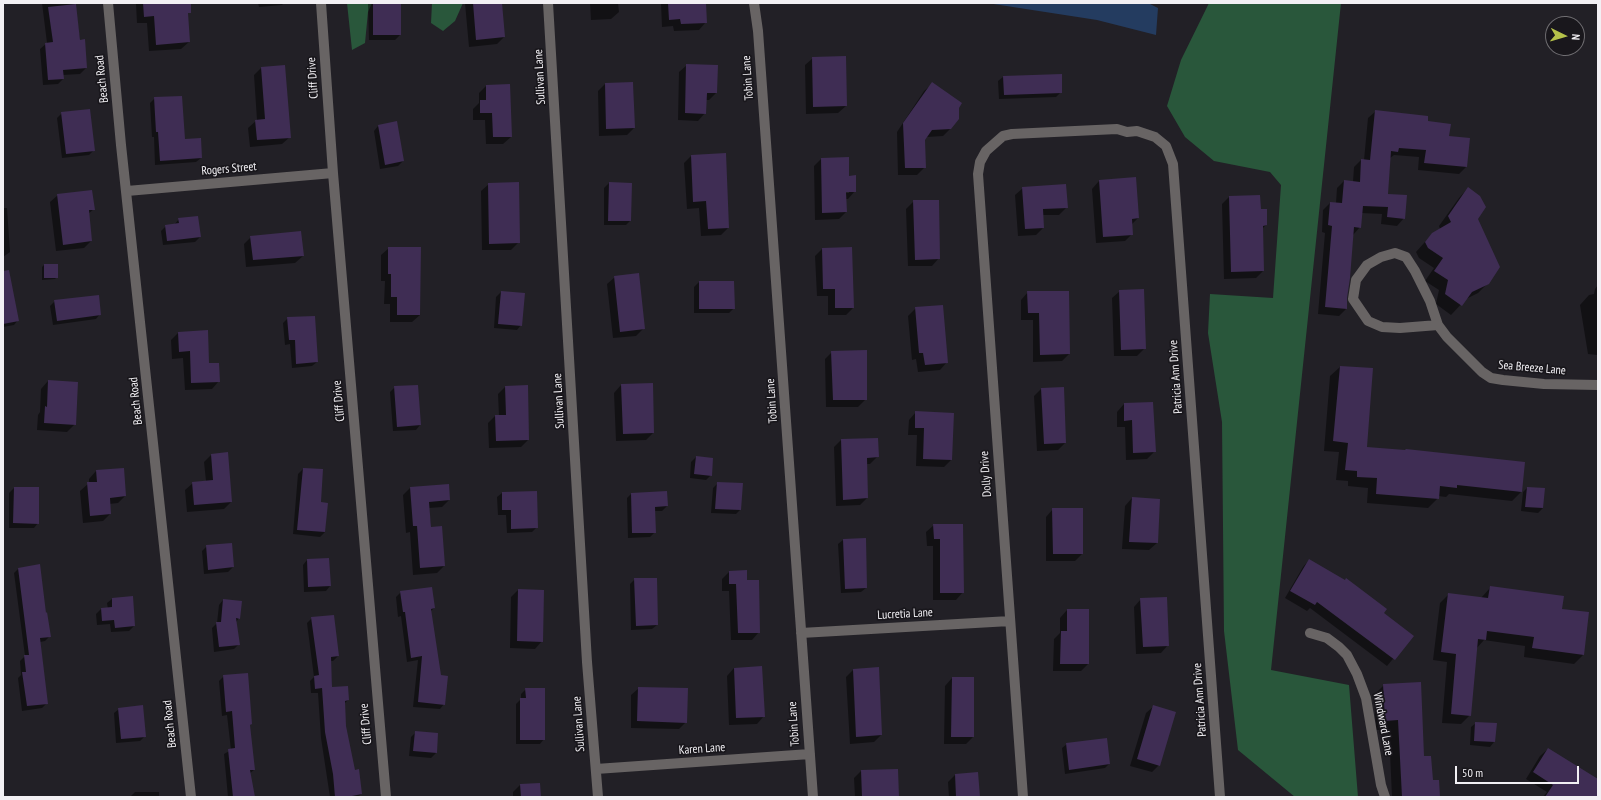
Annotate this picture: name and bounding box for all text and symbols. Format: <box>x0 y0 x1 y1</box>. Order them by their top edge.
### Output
north arrow <box>1545 16 1585 56</box>
text: N <box>1569 33 1583 41</box>
street label: Sullivan Lane <box>531 49 549 105</box>
street label: Beach Road <box>92 54 112 104</box>
street label: Tobin Lane <box>739 55 757 101</box>
street label: Cliff Drive <box>304 57 322 99</box>
street label: Rogers Street <box>201 159 257 179</box>
street label: Patricia Ann Drive <box>1166 340 1186 414</box>
street label: Sea Breeze Lane <box>1498 358 1566 378</box>
street label: Sullivan Lane <box>550 373 568 429</box>
street label: Beach Road <box>126 376 146 426</box>
street label: Tobin Lane <box>763 378 781 424</box>
street label: Cliff Drive <box>330 380 348 422</box>
street label: Dolly Drive <box>977 451 995 497</box>
street label: Lucretia Lane <box>877 605 933 623</box>
street label: Patricia Ann Drive <box>1190 663 1210 737</box>
street label: Windward Lane <box>1370 691 1396 757</box>
street label: Sullivan Lane <box>570 696 588 752</box>
street label: Beach Road <box>160 699 180 749</box>
street label: Tobin Lane <box>785 701 803 747</box>
street label: Cliff Drive <box>357 703 375 745</box>
street label: Karen Lane <box>678 740 726 758</box>
scale bar <box>1457 758 1581 784</box>
text: 50 m <box>1462 765 1483 780</box>

